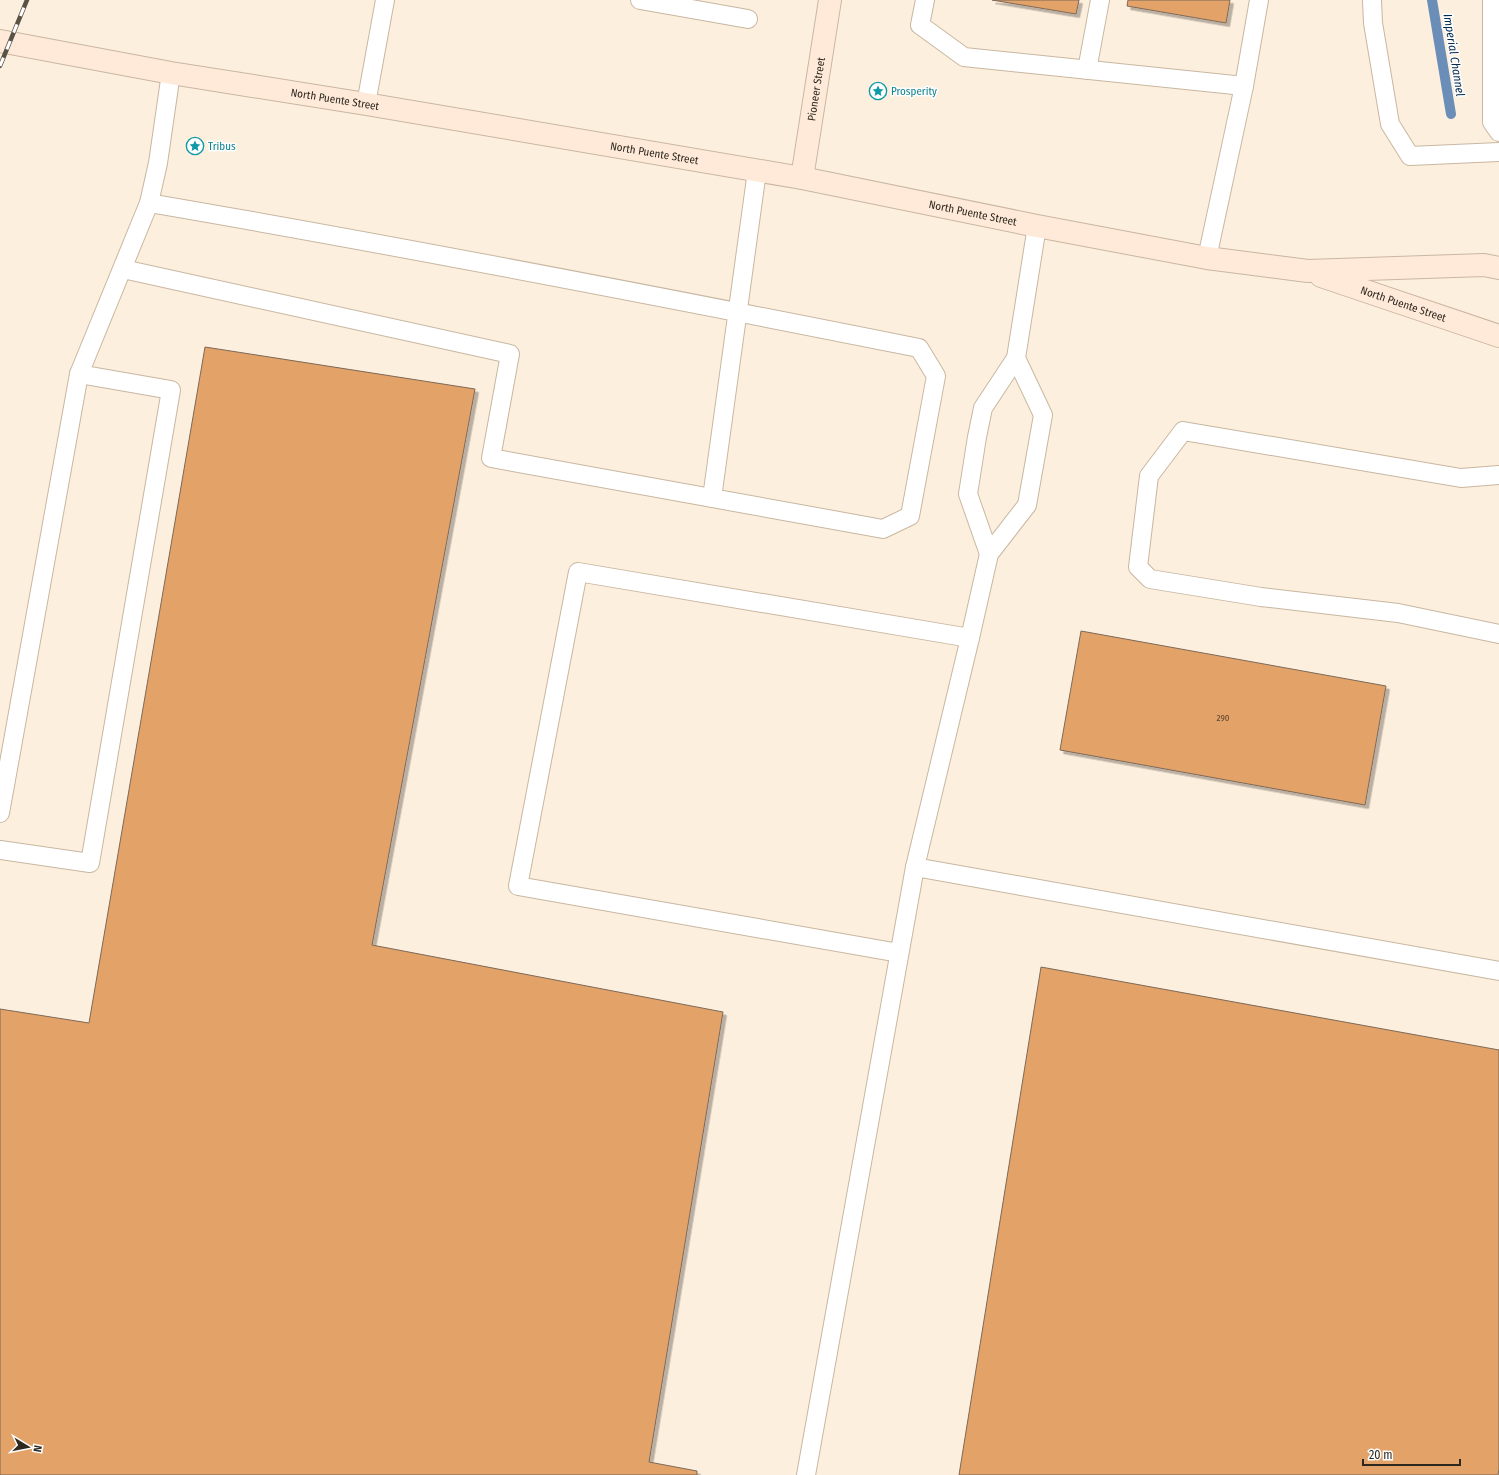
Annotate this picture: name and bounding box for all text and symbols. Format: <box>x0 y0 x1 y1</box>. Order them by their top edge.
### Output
water label: Imperial Channel <box>1441 13 1467 97</box>
street label: Pioneer Street <box>805 56 828 122</box>
place icon: Prosperity <box>868 81 888 101</box>
place label: Prosperity <box>891 85 937 98</box>
street label: North Puente Street <box>290 86 380 113</box>
place icon: Tribus <box>185 136 205 156</box>
place label: Tribus <box>208 140 236 153</box>
street label: North Puente Street <box>609 140 700 167</box>
street label: North Puente Street <box>928 198 1018 229</box>
street label: North Puente Street <box>1359 284 1448 325</box>
house number: 290 <box>1217 713 1230 723</box>
north arrow <box>8 1427 48 1467</box>
scale bar <box>1363 1441 1460 1467</box>
text: N <box>30 1444 44 1453</box>
text: 20 m <box>1369 1448 1393 1462</box>

